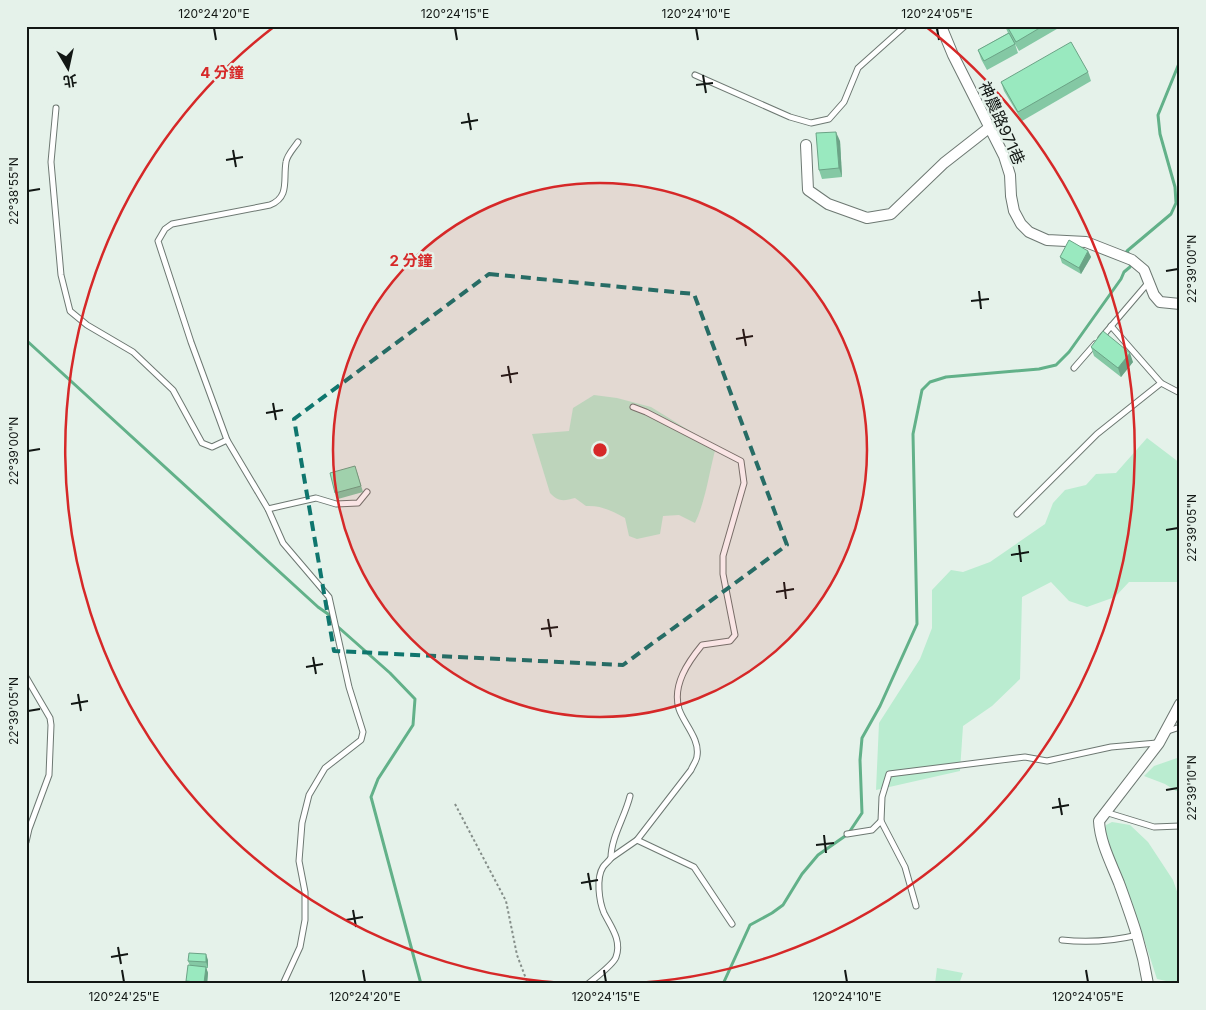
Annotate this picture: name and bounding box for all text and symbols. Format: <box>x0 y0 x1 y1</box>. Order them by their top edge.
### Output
text: 120°24'20"E <box>178 6 250 21</box>
text: 120°24'15"E <box>421 6 489 21</box>
text: 120°24'10"E <box>662 6 730 21</box>
text: 120°24'05"E <box>901 6 973 21</box>
north arrow <box>42 42 92 92</box>
text: 4 分鐘 <box>200 63 244 82</box>
text: 北 <box>62 72 78 91</box>
street label: 神農路971巷 <box>975 78 1029 168</box>
text: 22°38'55"N <box>6 157 21 225</box>
text: 22°39'00"N <box>1184 235 1199 303</box>
text: 2 分鐘 <box>389 251 433 270</box>
text: 22°39'00"N <box>6 417 21 485</box>
centre of rings <box>591 441 609 459</box>
text: 22°39'05"N <box>1184 494 1199 562</box>
text: 22°39'05"N <box>6 677 21 745</box>
text: 22°39'10"N <box>1184 755 1199 821</box>
text: 120°24'25"E <box>88 989 160 1004</box>
text: 120°24'20"E <box>329 989 401 1004</box>
text: 120°24'15"E <box>572 989 640 1004</box>
text: 120°24'10"E <box>813 989 881 1004</box>
text: 120°24'05"E <box>1052 989 1124 1004</box>

